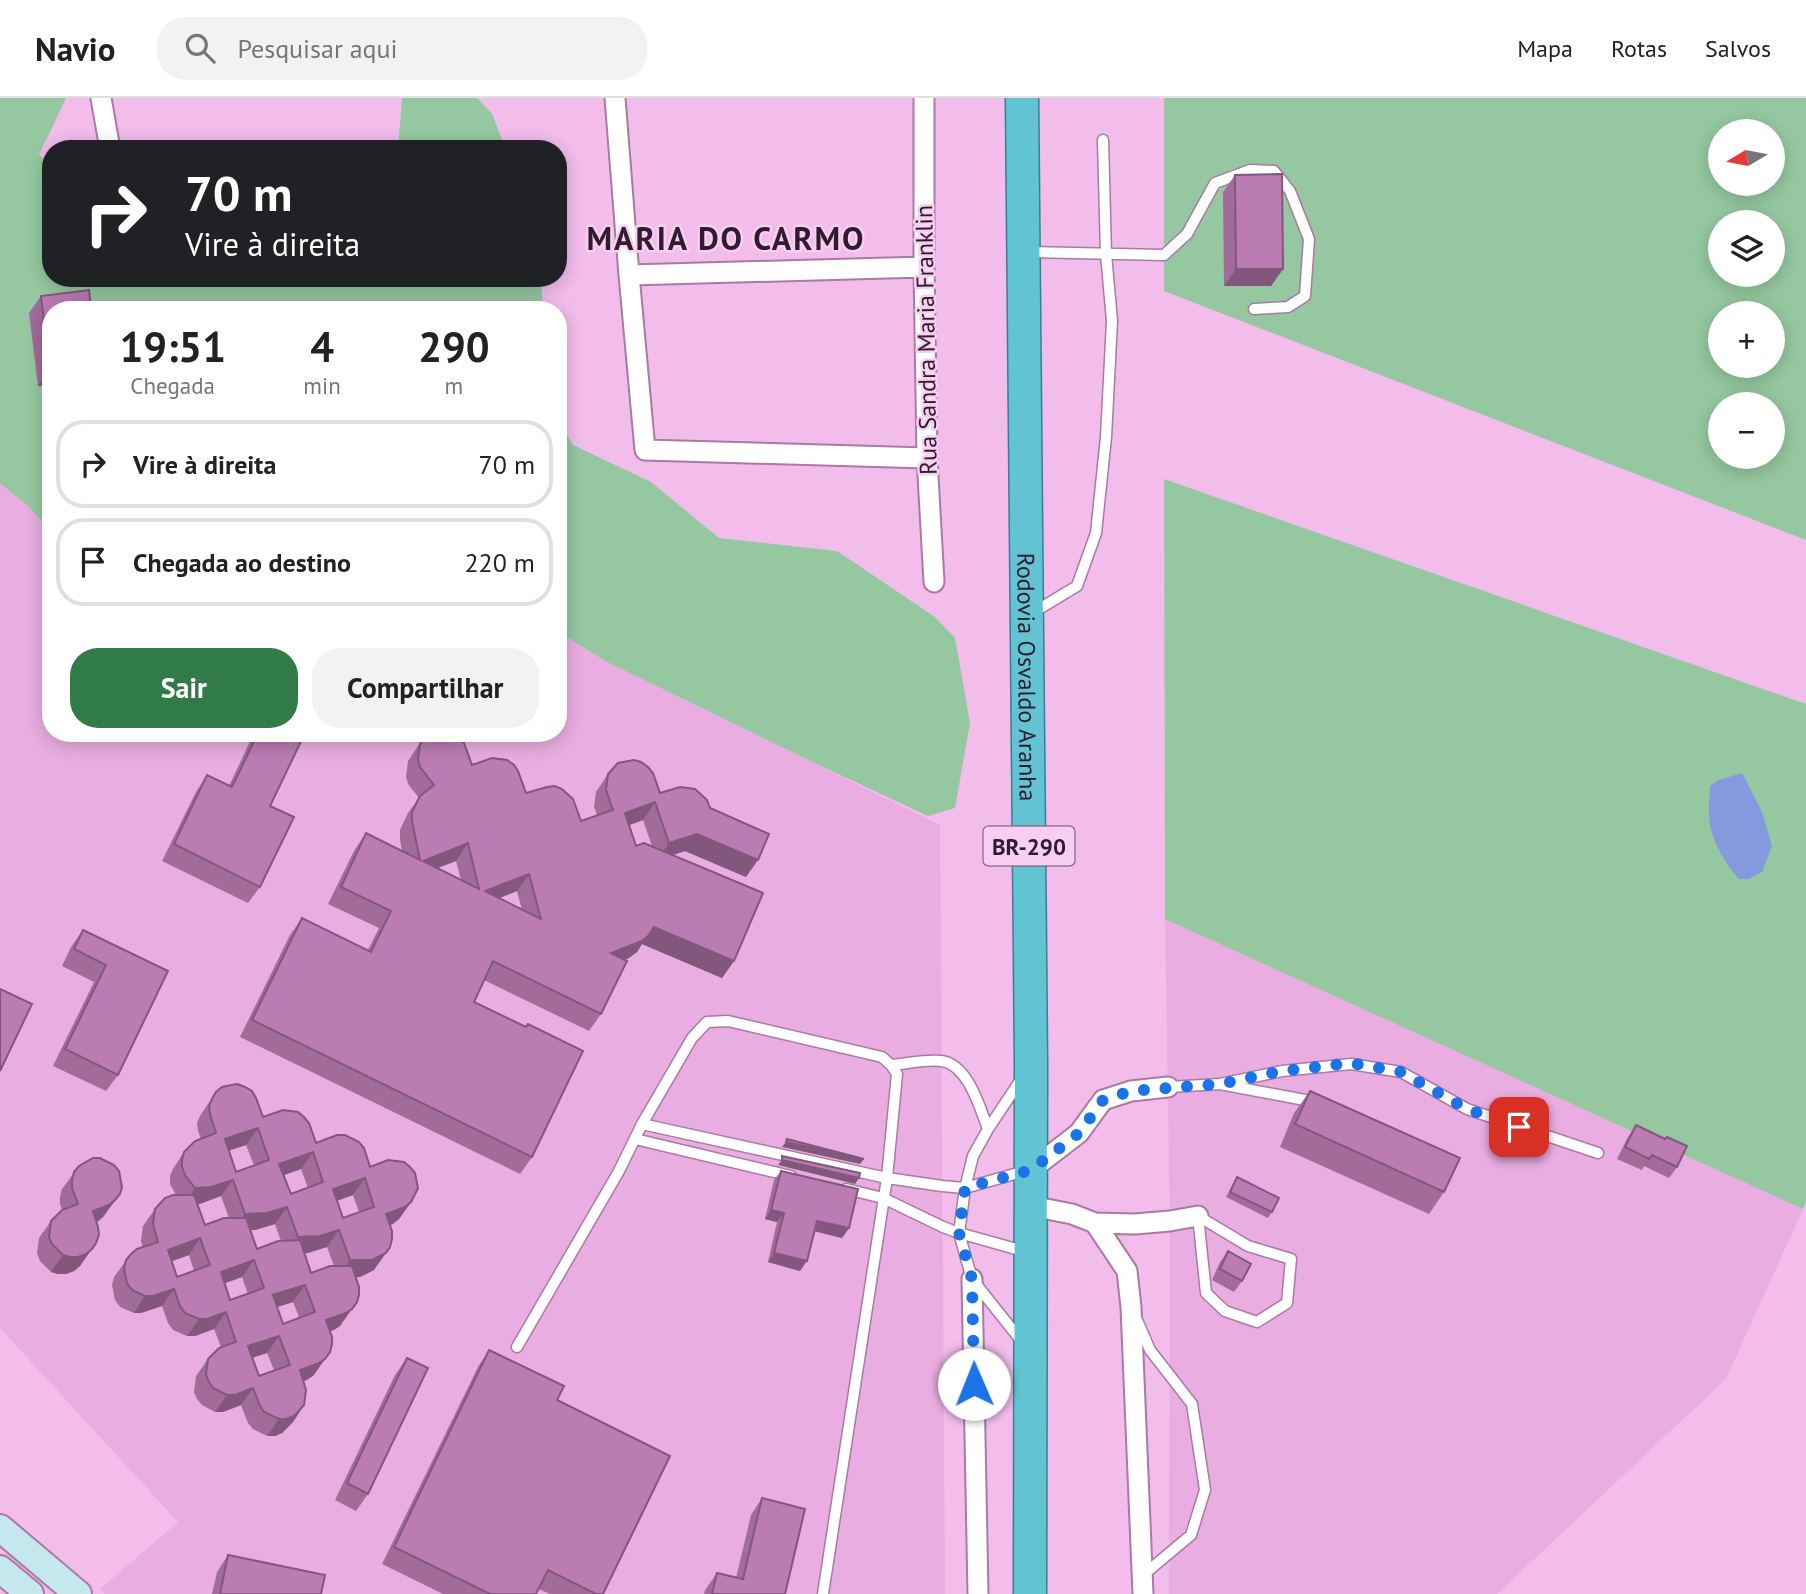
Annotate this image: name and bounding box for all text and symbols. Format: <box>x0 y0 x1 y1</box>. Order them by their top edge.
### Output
search box <box>157 17 647 80</box>
text: Navio <box>35 27 115 70</box>
icon: search <box>181 29 219 67</box>
text: Pesquisar aqui <box>237 32 398 65</box>
text: Mapa <box>1517 33 1573 64</box>
text: Rotas <box>1611 33 1667 64</box>
text: Salvos <box>1705 33 1771 64</box>
north arrow <box>1708 119 1785 196</box>
map controls <box>1708 119 1785 469</box>
text: 70 m <box>185 161 292 225</box>
icon: right <box>70 168 161 259</box>
street label: Rua Sandra Maria Franklin <box>908 205 944 475</box>
button: layers <box>1708 210 1785 287</box>
district label: MARIA DO CARMO <box>587 217 865 259</box>
text: Vire à direita <box>185 223 360 265</box>
button: + <box>1708 301 1785 378</box>
text: 19:51 <box>119 319 226 374</box>
text: 4 <box>310 319 334 374</box>
text: 290 <box>418 319 490 374</box>
text: Chegada <box>130 371 215 400</box>
text: min <box>303 371 341 400</box>
text: m <box>445 371 463 400</box>
button: − <box>1708 392 1785 469</box>
icon: right <box>74 445 112 483</box>
text: Vire à direita <box>133 448 276 481</box>
text: 70 m <box>479 448 535 481</box>
icon: arrive <box>74 543 112 581</box>
text: Chegada ao destino <box>133 546 351 579</box>
text: 220 m <box>464 546 535 579</box>
street label: Rodovia Osvaldo Aranha <box>1011 553 1044 801</box>
button: Sair <box>70 648 298 728</box>
button: Compartilhar <box>312 648 539 728</box>
road number: BR-290 <box>984 826 1074 866</box>
pin <box>1489 1097 1549 1157</box>
icon: arrive <box>1500 1108 1538 1146</box>
position arrow <box>937 1347 1011 1421</box>

